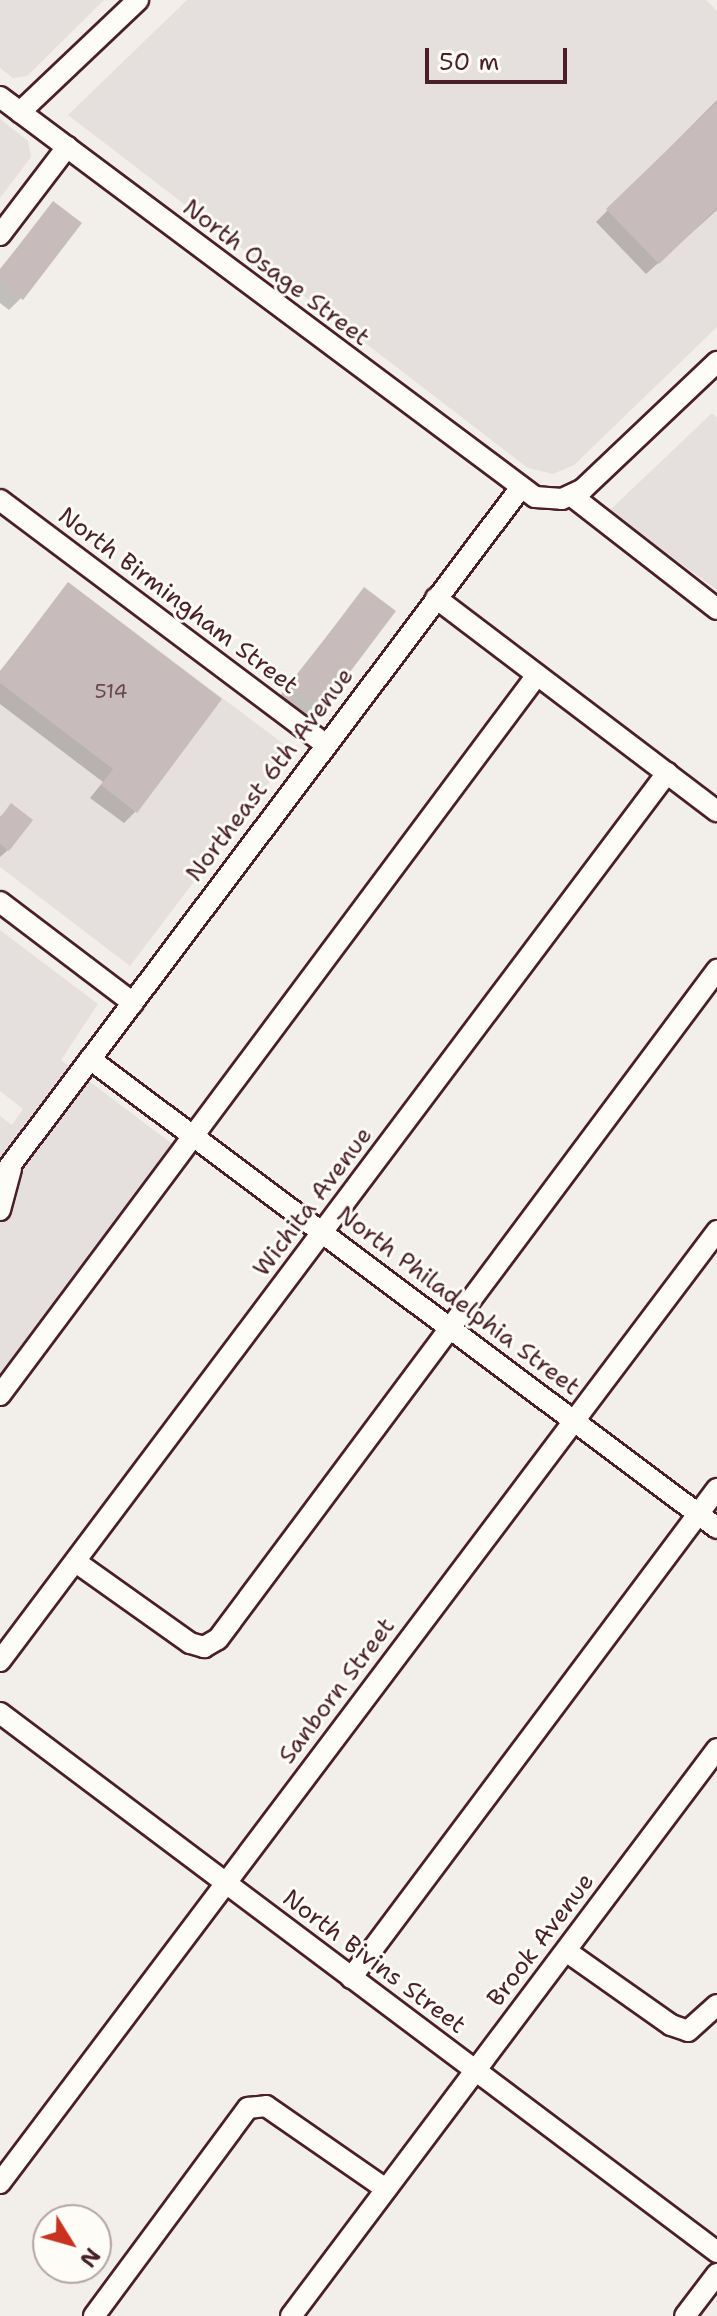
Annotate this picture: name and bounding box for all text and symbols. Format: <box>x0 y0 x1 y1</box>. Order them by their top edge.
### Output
scale bar <box>429 32 571 82</box>
text: 50 m <box>439 46 499 78</box>
street label: North Osage Street <box>177 193 375 353</box>
street label: North Birmingham Street <box>53 501 303 701</box>
street label: Northeast 6th Avenue <box>180 662 360 888</box>
house number: 514 <box>95 679 127 703</box>
street label: Wichita Avenue <box>247 1122 379 1282</box>
street label: North Philadelphia Street <box>331 1200 585 1402</box>
street label: Sanborn Street <box>273 1612 401 1770</box>
street label: Brook Avenue <box>481 1868 601 2012</box>
street label: North Bivins Street <box>277 1884 471 2040</box>
north arrow <box>32 2204 112 2284</box>
text: N <box>73 2242 107 2273</box>

